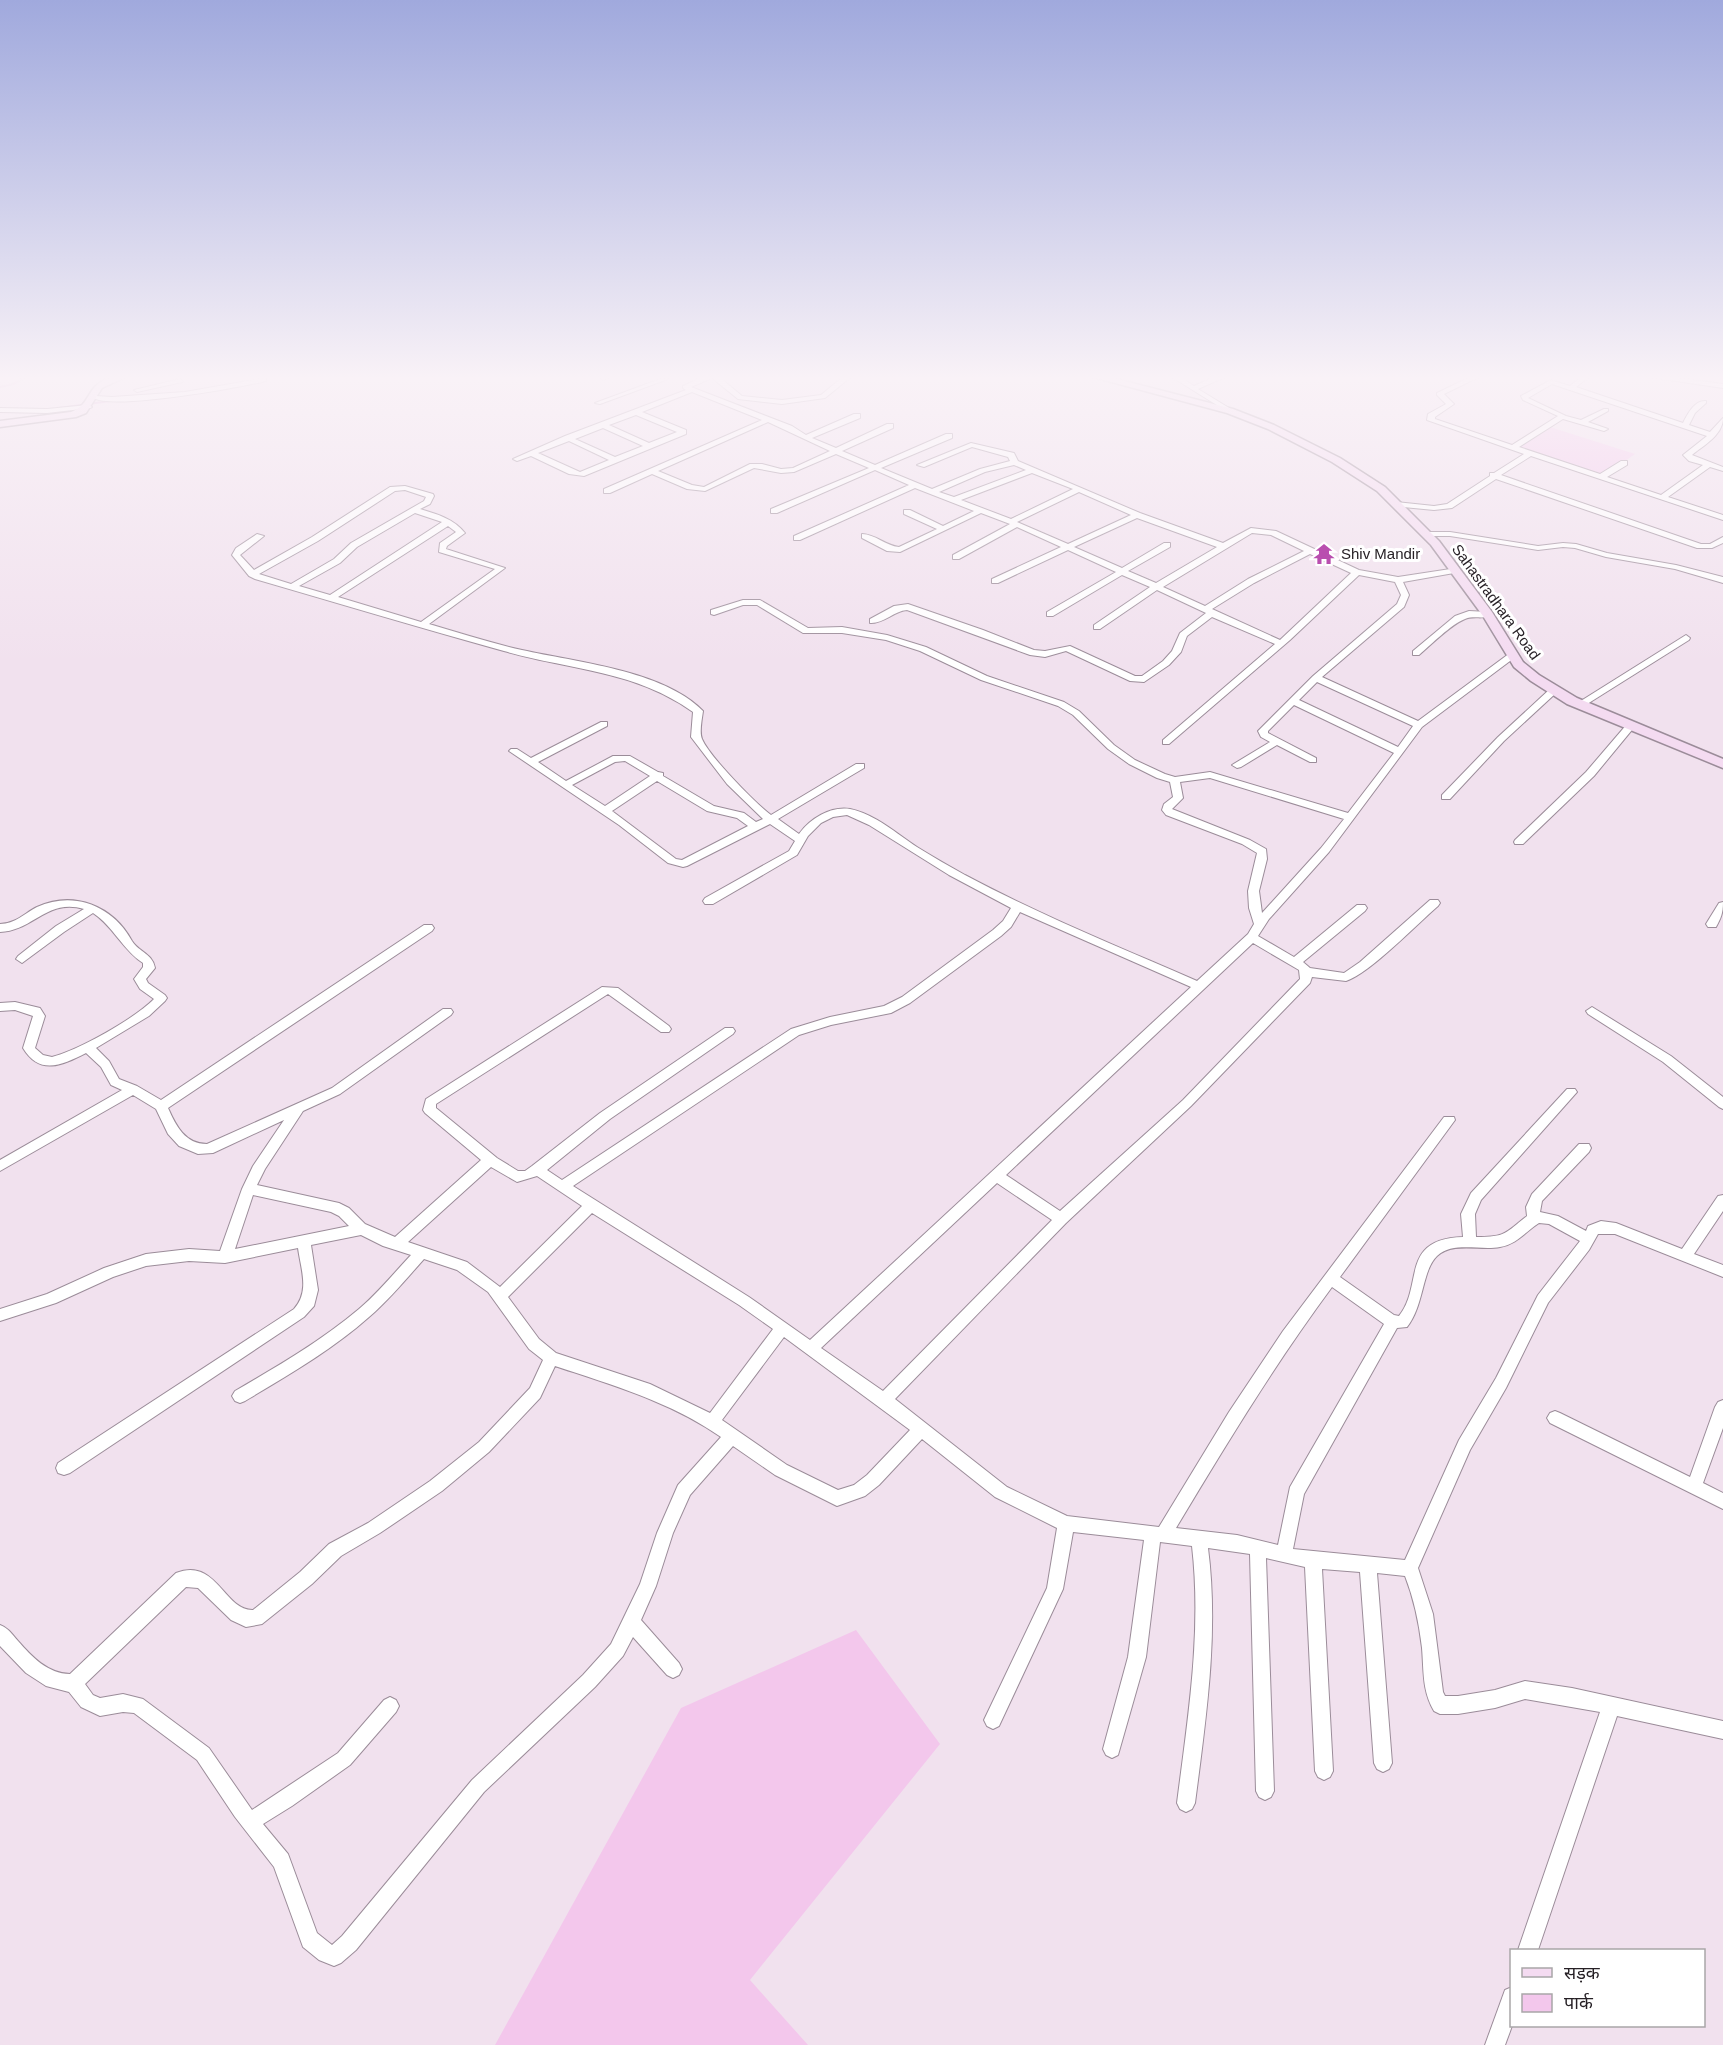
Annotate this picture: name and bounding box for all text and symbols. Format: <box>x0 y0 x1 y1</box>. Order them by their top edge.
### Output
street label: Sahastradhara Road <box>1449 541 1544 663</box>
temple icon: Shiv Mandir <box>1312 542 1336 566</box>
place label: Shiv Mandir <box>1341 545 1420 562</box>
legend <box>1510 1949 1705 2027</box>
text: सड़क <box>1564 1963 1601 1983</box>
text: पार्क <box>1564 1992 1594 2013</box>

